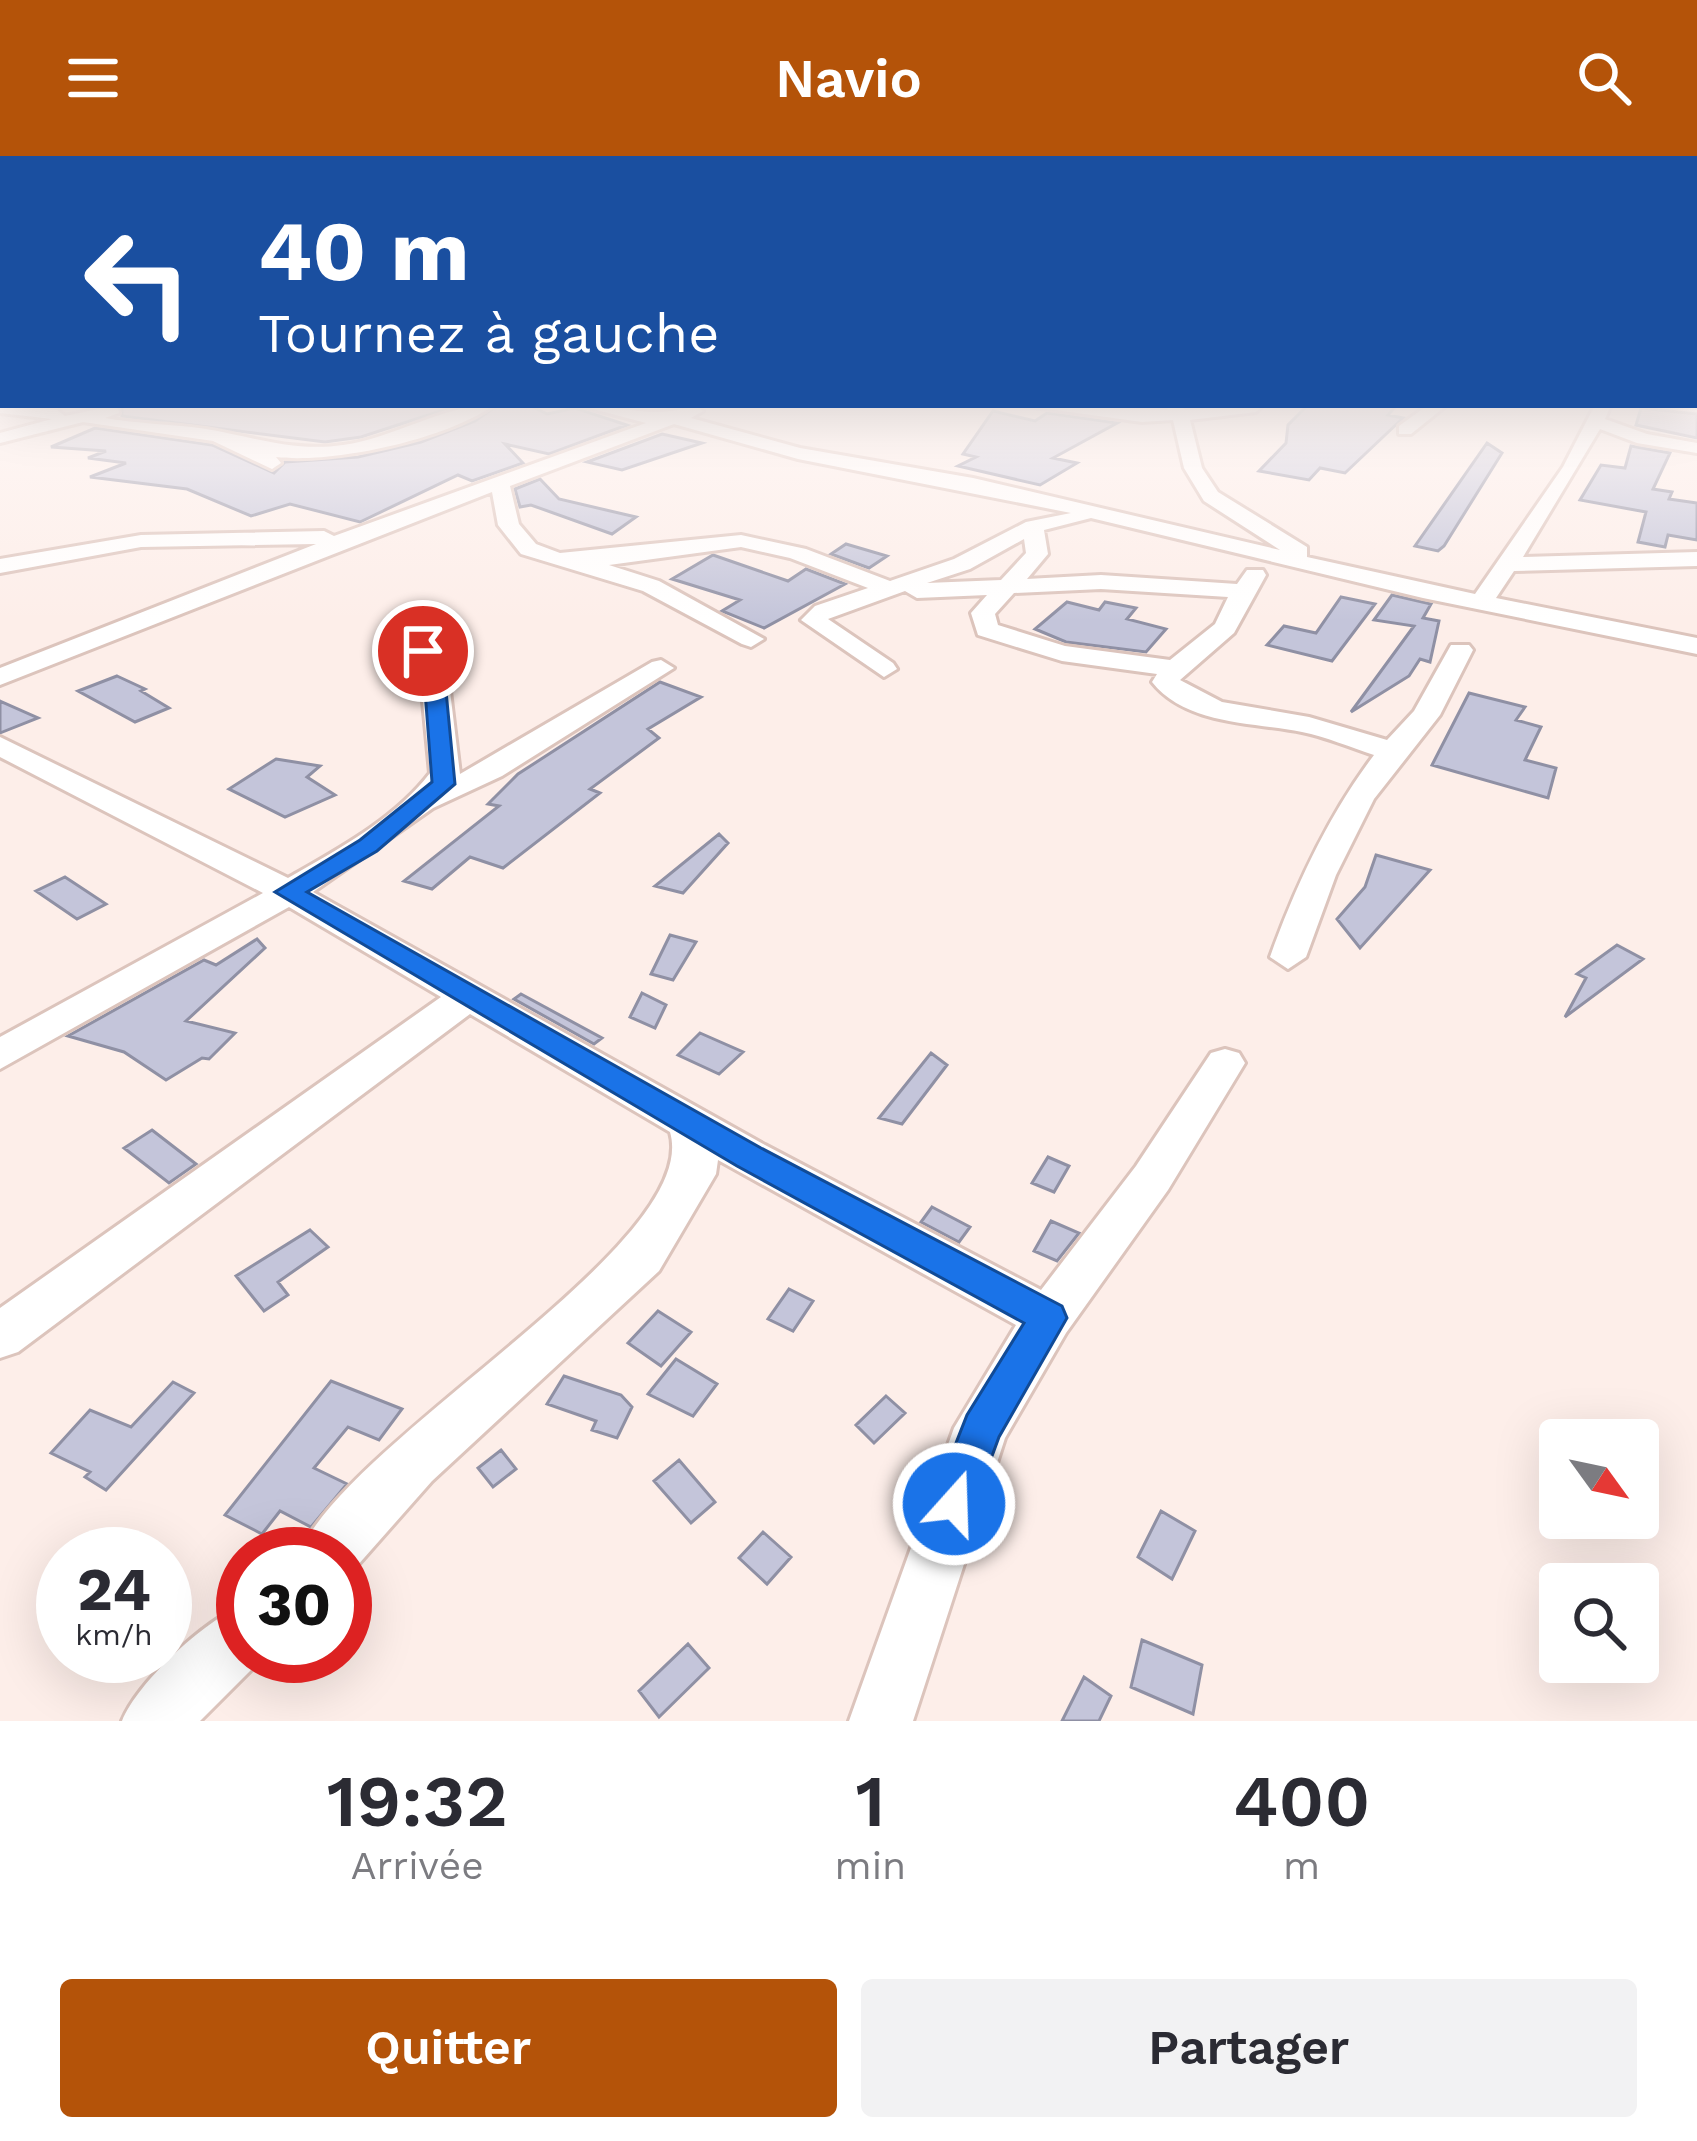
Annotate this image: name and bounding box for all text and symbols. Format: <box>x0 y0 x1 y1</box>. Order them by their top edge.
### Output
icon: menu <box>60 45 126 111</box>
icon: search <box>1571 45 1637 111</box>
text: Navio <box>775 47 922 110</box>
text: 40 m <box>258 202 469 300</box>
icon: left <box>60 204 216 360</box>
text: Tournez à gauche <box>258 302 719 365</box>
pin <box>372 600 474 702</box>
icon: arrive <box>390 618 456 684</box>
north arrow <box>1539 1419 1659 1539</box>
map controls <box>1539 1419 1659 1683</box>
position arrow <box>891 1441 1017 1567</box>
speed limit sign: 30 <box>216 1527 372 1683</box>
text: 24 <box>77 1554 151 1625</box>
button: search <box>1539 1563 1659 1683</box>
text: km/h <box>75 1617 153 1652</box>
text: 19:32 <box>327 1759 508 1843</box>
text: 1 <box>855 1759 885 1843</box>
text: 400 <box>1233 1759 1370 1843</box>
text: Arrivée <box>351 1843 484 1888</box>
text: min <box>835 1843 906 1888</box>
text: m <box>1283 1843 1320 1888</box>
button: Quitter <box>60 1979 837 2117</box>
button: Partager <box>861 1979 1637 2117</box>

